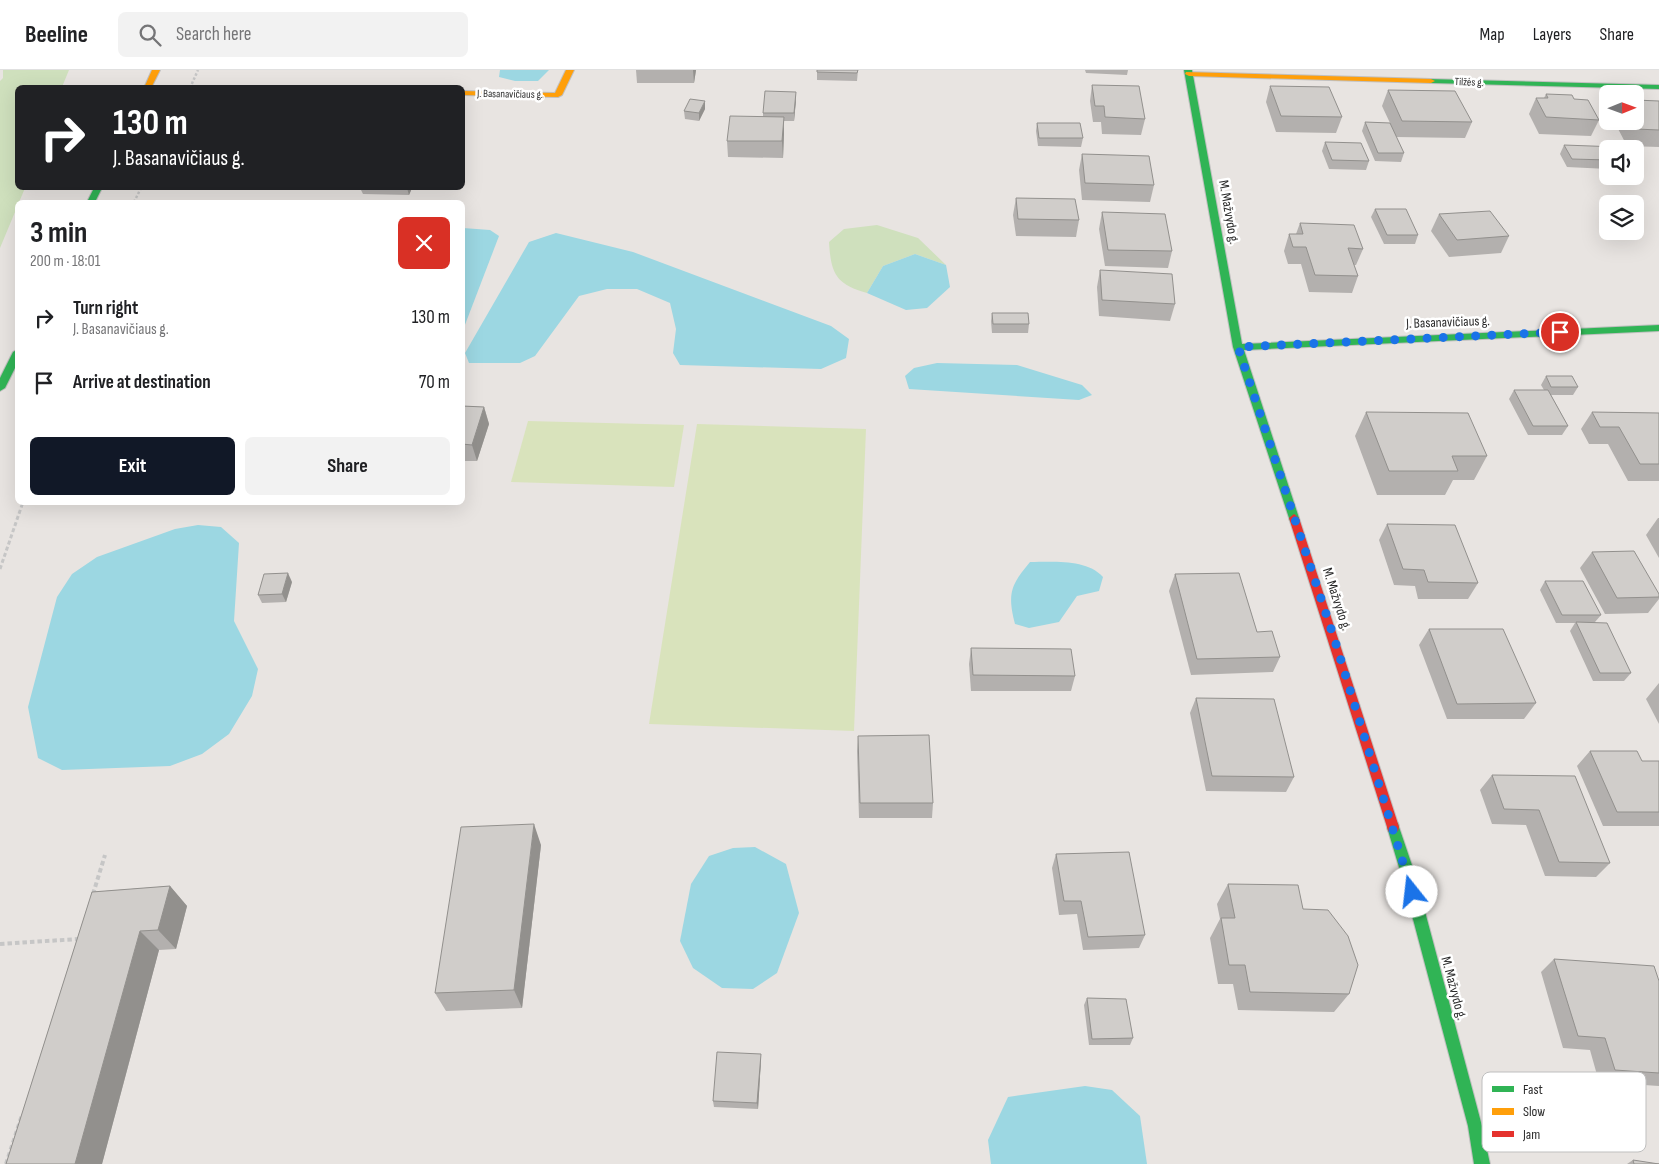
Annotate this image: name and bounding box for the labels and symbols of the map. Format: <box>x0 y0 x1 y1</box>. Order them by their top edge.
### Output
street label: Tilžės g. <box>1454 75 1484 89</box>
north arrow <box>1599 85 1644 130</box>
street label: J. Basanavičiaus g. <box>476 87 543 101</box>
street label: M. Mažvydo g. <box>1215 179 1243 245</box>
pin <box>1539 311 1581 353</box>
street label: J. Basanavičiaus g. <box>1405 312 1490 332</box>
street label: M. Mažvydo g. <box>1319 566 1355 632</box>
position arrow <box>1385 865 1437 917</box>
street label: M. Mažvydo g. <box>1437 955 1471 1021</box>
legend <box>1482 1072 1646 1152</box>
text: Fast <box>1523 1081 1543 1098</box>
text: Slow <box>1523 1103 1545 1120</box>
text: Jam <box>1522 1126 1540 1143</box>

